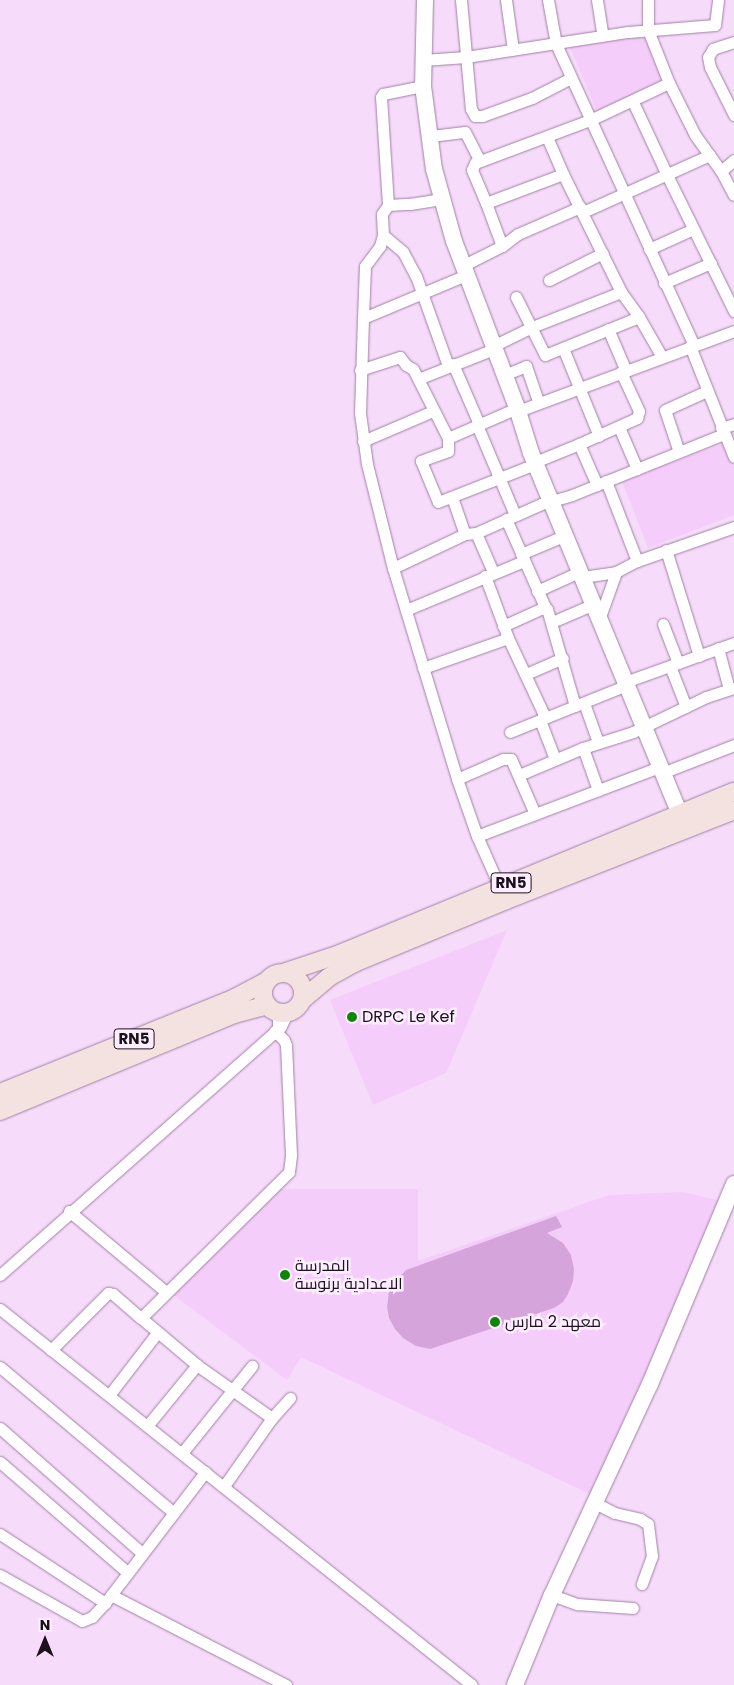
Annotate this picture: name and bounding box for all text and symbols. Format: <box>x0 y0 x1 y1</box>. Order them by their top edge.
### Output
road number: RN5 <box>490 870 532 896</box>
place label: DRPC Le Kef <box>362 1007 455 1027</box>
marker: DRPC Le Kef <box>346 1011 358 1023</box>
road number: RN5 <box>113 1026 155 1052</box>
place label: المدرسة الاعدادية برنوسة <box>295 1256 403 1294</box>
marker: المدرسة الاعدادية برنوسة <box>279 1269 291 1281</box>
place label: معهد 2 مارس <box>505 1312 601 1332</box>
marker: معهد 2 مارس <box>489 1316 501 1328</box>
north arrow <box>20 1615 70 1665</box>
text: N <box>40 1615 50 1635</box>

